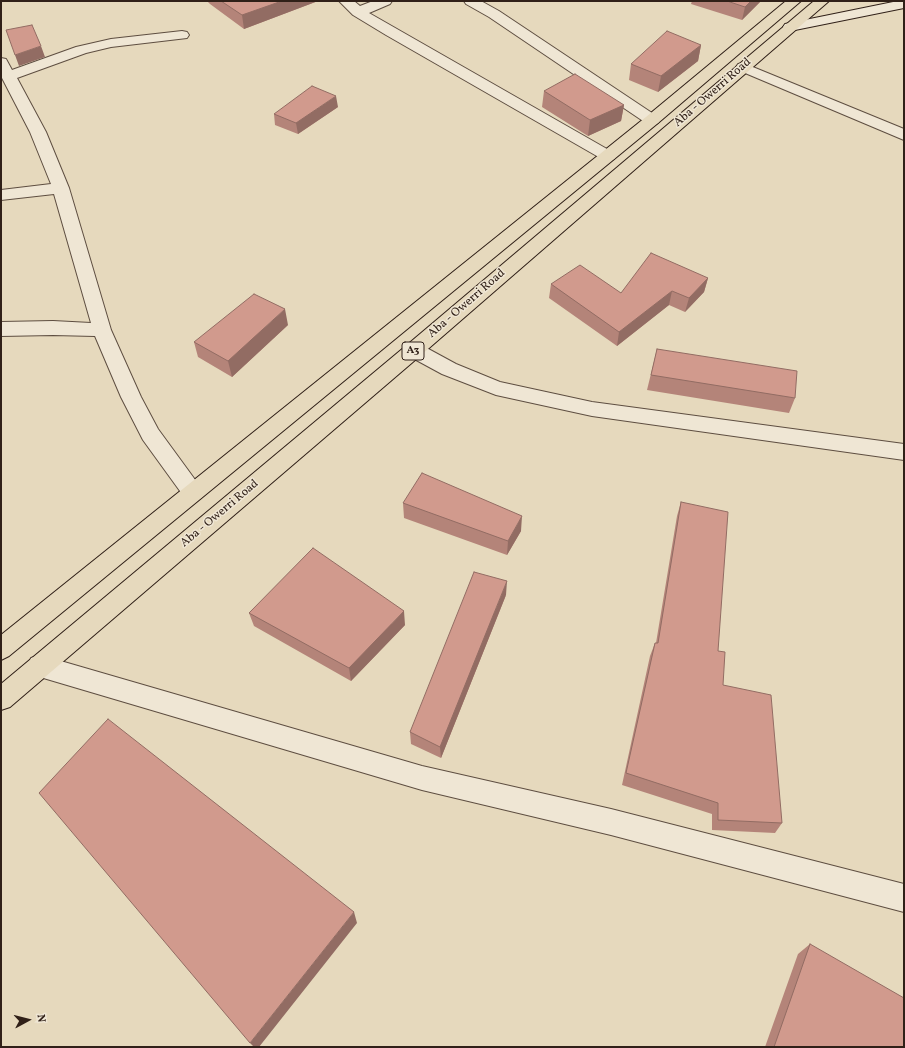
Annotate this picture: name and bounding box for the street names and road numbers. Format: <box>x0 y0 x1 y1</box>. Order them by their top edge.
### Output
street label: Aba - Owerri Road <box>671 56 755 130</box>
street label: Aba - Owerri Road <box>425 267 509 341</box>
road number: A3 <box>402 342 424 360</box>
street label: Aba - Owerri Road <box>178 477 262 551</box>

